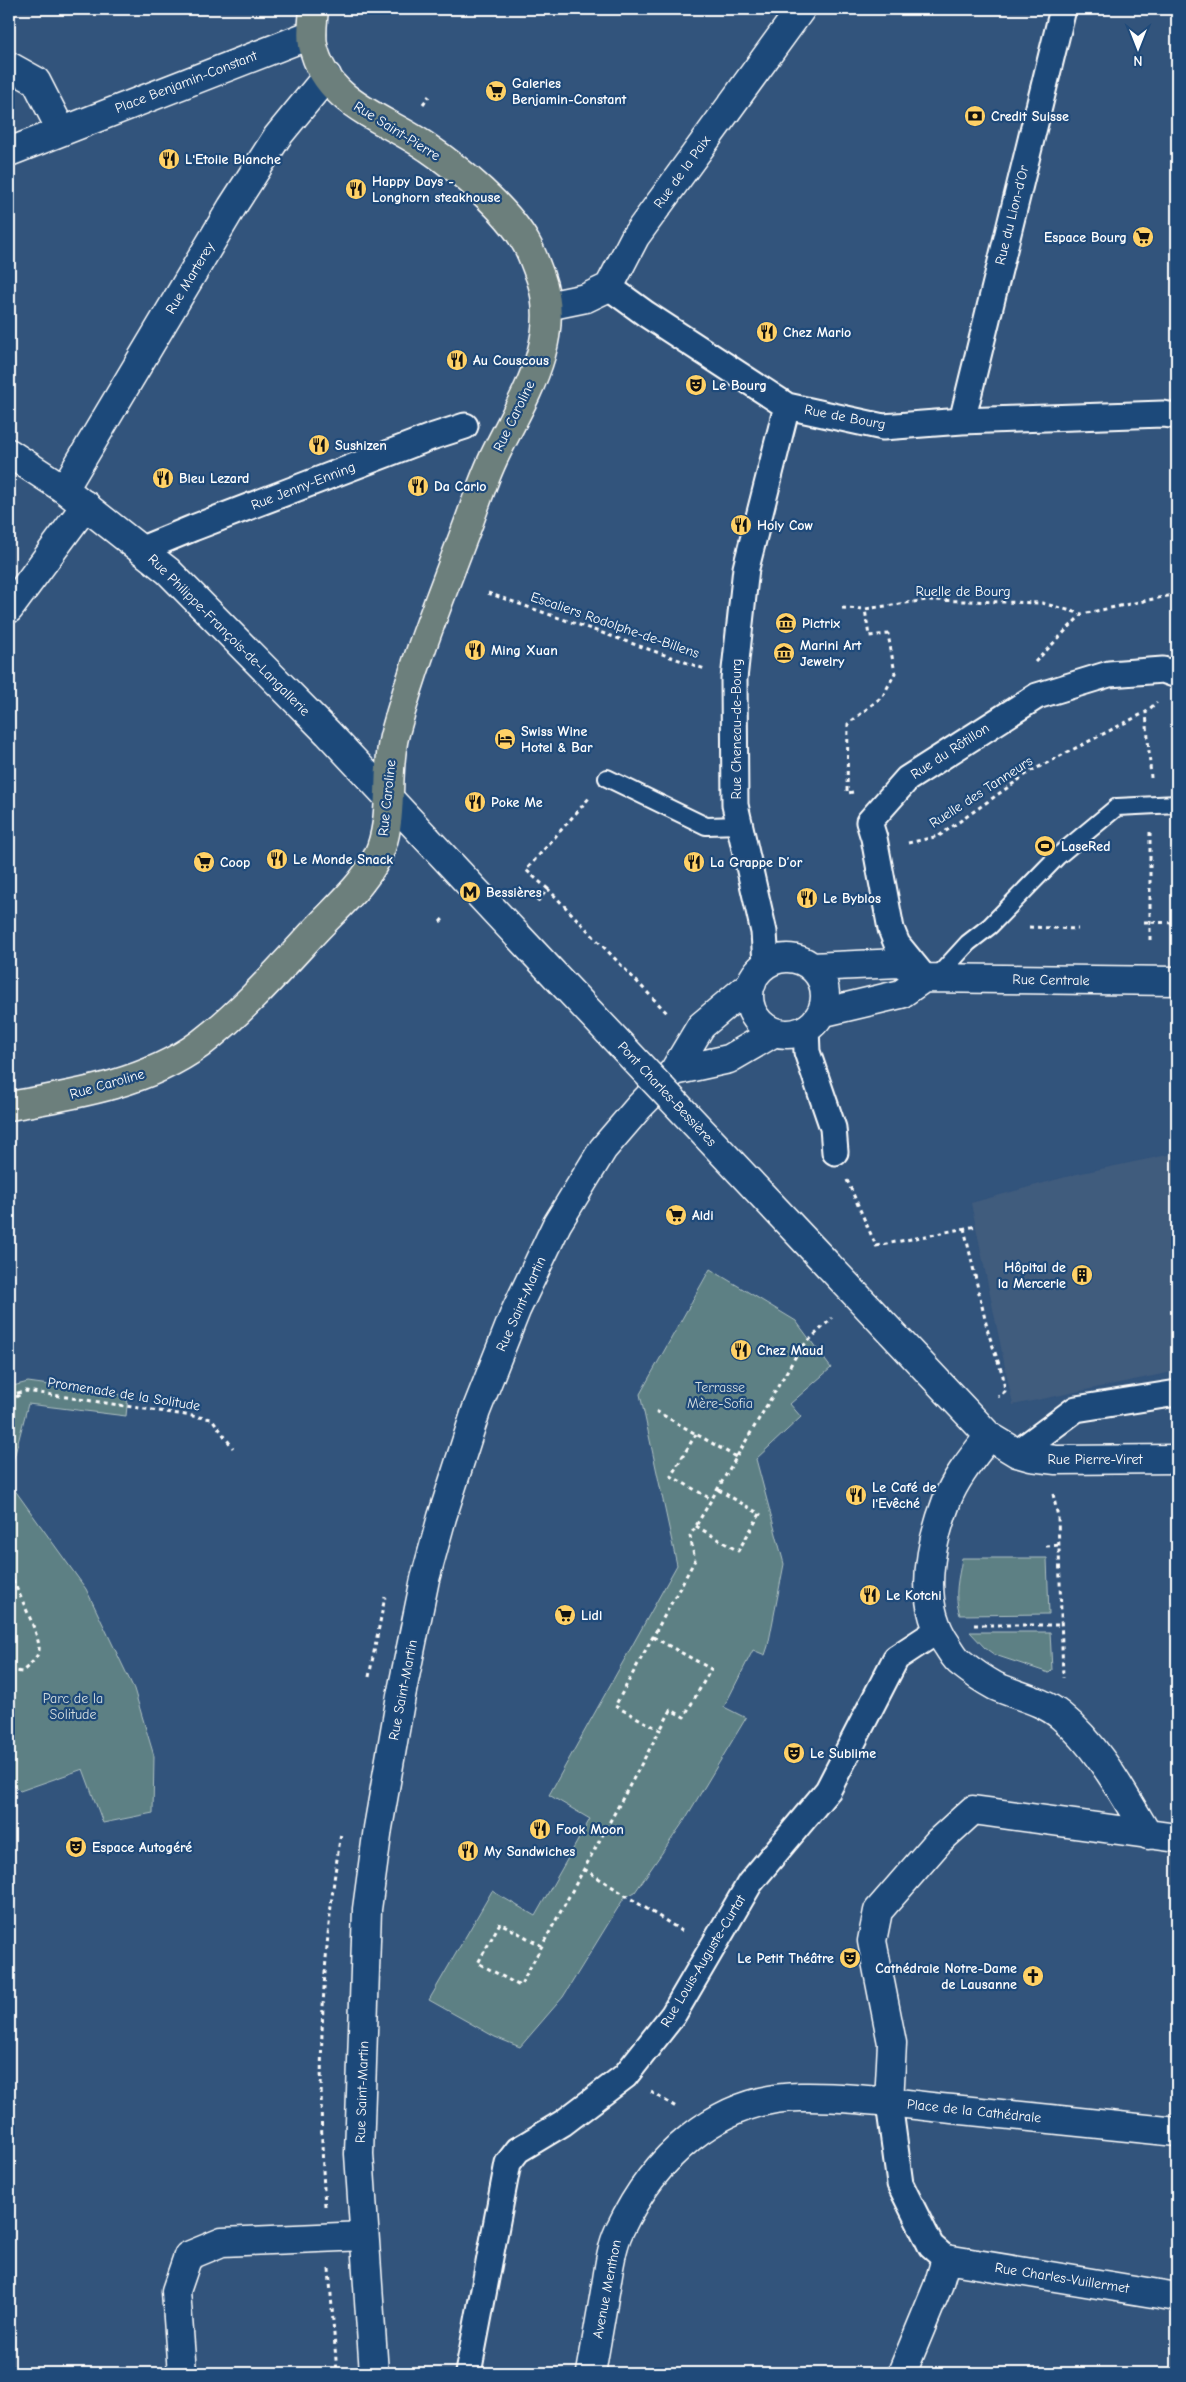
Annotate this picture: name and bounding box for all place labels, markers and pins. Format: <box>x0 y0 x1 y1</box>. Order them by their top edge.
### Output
place label: Galeries Benjamin-Constant <box>512 75 627 108</box>
supermarket icon: Galeries Benjamin-Constant <box>484 79 508 103</box>
bank icon: Credit Suisse <box>963 104 987 128</box>
place label: Credit Suisse <box>991 108 1069 125</box>
restaurant icon: L'Etoile Blanche <box>157 147 181 171</box>
place label: L'Etoile Blanche <box>185 151 281 168</box>
place label: Happy Days - Longhorn steakhouse <box>372 173 500 206</box>
restaurant icon: Happy Days - Longhorn steakhouse <box>344 177 368 201</box>
supermarket icon: Espace Bourg <box>1131 225 1155 249</box>
place label: Espace Bourg <box>1044 229 1127 246</box>
restaurant icon: Chez Mario <box>755 320 779 344</box>
place label: Chez Mario <box>783 324 851 341</box>
restaurant icon: Au Couscous <box>445 348 469 372</box>
place label: Au Couscous <box>473 352 549 369</box>
theatre icon: Le Bourg <box>684 373 708 397</box>
place label: Le Bourg <box>712 377 767 394</box>
restaurant icon: Sushizen <box>307 433 331 457</box>
place label: Sushizen <box>335 437 387 454</box>
restaurant icon: Bleu Lezard <box>151 466 175 490</box>
place label: Bleu Lezard <box>179 470 249 487</box>
restaurant icon: Da Carlo <box>406 474 430 498</box>
place label: Da Carlo <box>434 478 487 495</box>
restaurant icon: Holy Cow <box>729 513 753 537</box>
place label: Holy Cow <box>757 517 814 534</box>
museum icon: Pictrix <box>774 611 798 635</box>
place label: Pictrix <box>802 615 840 632</box>
place label: Marini Art Jewelry <box>800 637 862 670</box>
restaurant icon: Ming Xuan <box>463 638 487 662</box>
museum icon: Marini Art Jewelry <box>772 641 796 665</box>
place label: Ming Xuan <box>491 642 558 659</box>
place label: Swiss Wine Hotel & Bar <box>521 723 593 756</box>
hotel icon: Swiss Wine Hotel & Bar <box>493 727 517 751</box>
restaurant icon: Poke Me <box>463 790 487 814</box>
place label: Poke Me <box>491 794 543 811</box>
sports icon: LaseRed <box>1033 834 1057 858</box>
place label: LaseRed <box>1061 838 1110 855</box>
restaurant icon: Le Monde Snack <box>265 847 289 871</box>
supermarket icon: Coop <box>192 850 216 874</box>
restaurant icon: La Grappe D’or <box>682 850 706 874</box>
place label: Le Monde Snack <box>293 851 393 868</box>
place label: Coop <box>220 854 250 871</box>
place label: La Grappe D’or <box>710 854 803 871</box>
metro station icon: Bessières <box>458 880 482 904</box>
place label: Bessières <box>486 884 542 901</box>
restaurant icon: Le Byblos <box>795 886 819 910</box>
place label: Le Byblos <box>823 890 881 907</box>
supermarket icon: Aldi <box>664 1203 688 1227</box>
place label: Aldi <box>692 1207 714 1224</box>
place label: Hôpital de la Mercerie <box>998 1259 1066 1292</box>
building icon: Hôpital de la Mercerie <box>1070 1263 1094 1287</box>
restaurant icon: Chez Maud <box>729 1338 753 1362</box>
place label: Chez Maud <box>757 1342 824 1359</box>
place label: Le Café de l'Evêché <box>872 1479 937 1512</box>
restaurant icon: Le Café de l'Evêché <box>844 1483 868 1507</box>
restaurant icon: Le Kotchi <box>858 1583 882 1607</box>
place label: Le Kotchi <box>886 1587 942 1604</box>
supermarket icon: Lidl <box>553 1603 577 1627</box>
place label: Lidl <box>581 1607 602 1624</box>
theatre icon: Le Sublime <box>782 1741 806 1765</box>
place label: Le Sublime <box>810 1745 876 1762</box>
restaurant icon: Fook Moon <box>528 1817 552 1841</box>
place label: Fook Moon <box>556 1821 624 1838</box>
theatre icon: Espace Autogéré <box>64 1835 88 1859</box>
place label: Espace Autogéré <box>92 1839 192 1856</box>
restaurant icon: My Sandwiches <box>456 1839 480 1863</box>
place label: My Sandwiches <box>484 1843 575 1860</box>
theatre icon: Le Petit Théâtre <box>838 1946 862 1970</box>
place label: Le Petit Théâtre <box>737 1950 834 1967</box>
place label: Cathédrale Notre-Dame de Lausanne <box>875 1960 1017 1993</box>
church icon: Cathédrale Notre-Dame de Lausanne <box>1021 1964 1045 1988</box>

